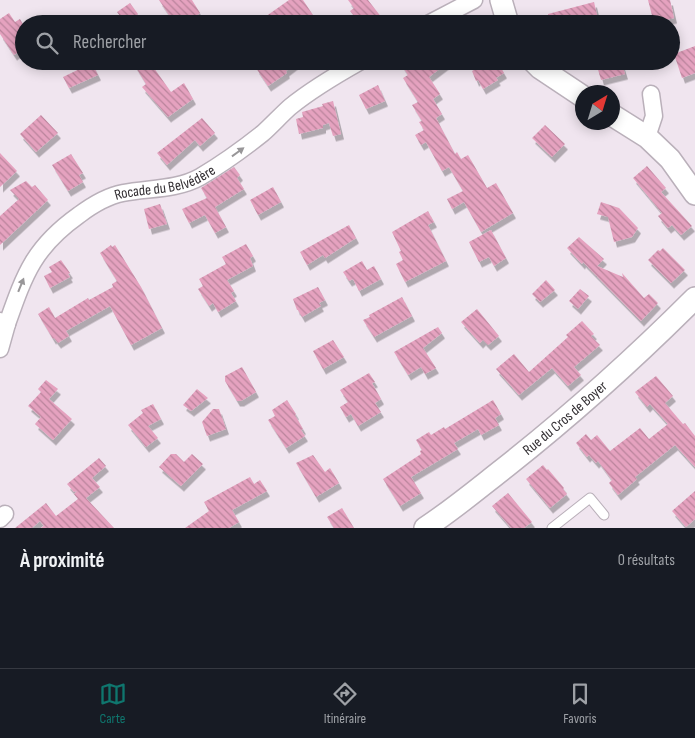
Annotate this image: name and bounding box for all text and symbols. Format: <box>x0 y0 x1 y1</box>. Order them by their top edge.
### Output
search box <box>15 15 680 70</box>
icon: search <box>33 29 61 57</box>
text: Rechercher <box>73 31 147 54</box>
north arrow <box>575 85 620 130</box>
one-way arrow <box>232 147 245 157</box>
street label: Rocade du Belvédère <box>112 161 219 204</box>
one-way arrow <box>17 277 25 292</box>
street label: Rue du Cros de Boyer <box>519 376 612 459</box>
text: À proximité <box>20 548 105 573</box>
text: 0 résultats <box>618 551 675 570</box>
tab: Carte <box>99 680 127 727</box>
tab: Itinéraire <box>324 680 366 727</box>
tab: Favoris <box>563 680 596 727</box>

